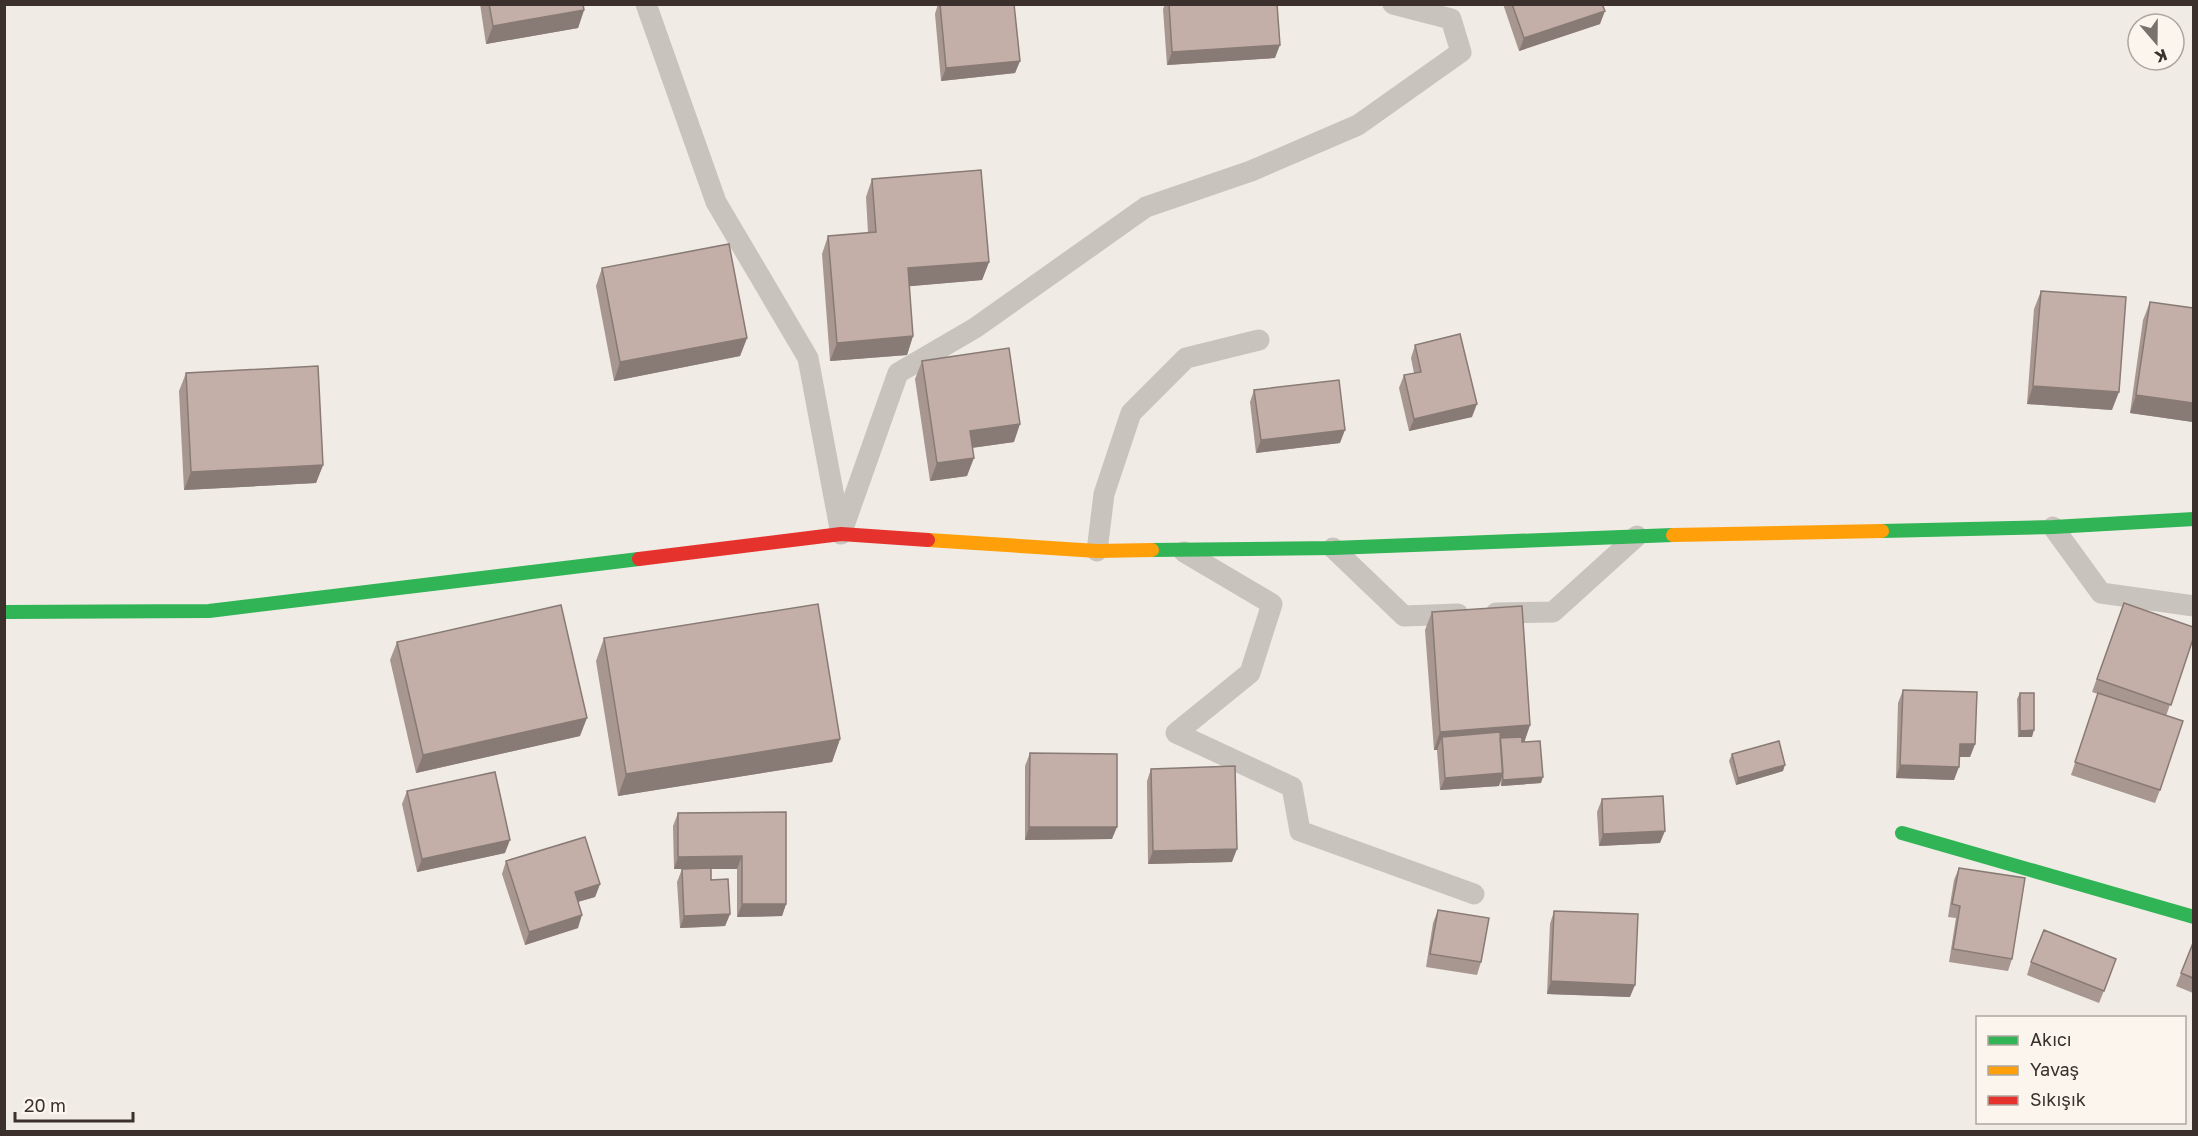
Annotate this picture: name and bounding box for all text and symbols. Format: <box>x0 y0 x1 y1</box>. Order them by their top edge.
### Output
north arrow <box>2126 12 2186 72</box>
text: K <box>2152 45 2170 68</box>
legend <box>1976 1016 2186 1124</box>
text: Akıcı <box>2030 1028 2072 1050</box>
text: Yavaş <box>2030 1058 2079 1080</box>
scale bar <box>15 1085 134 1123</box>
text: Sıkışık <box>2030 1088 2086 1110</box>
text: 20 m <box>24 1094 66 1116</box>

